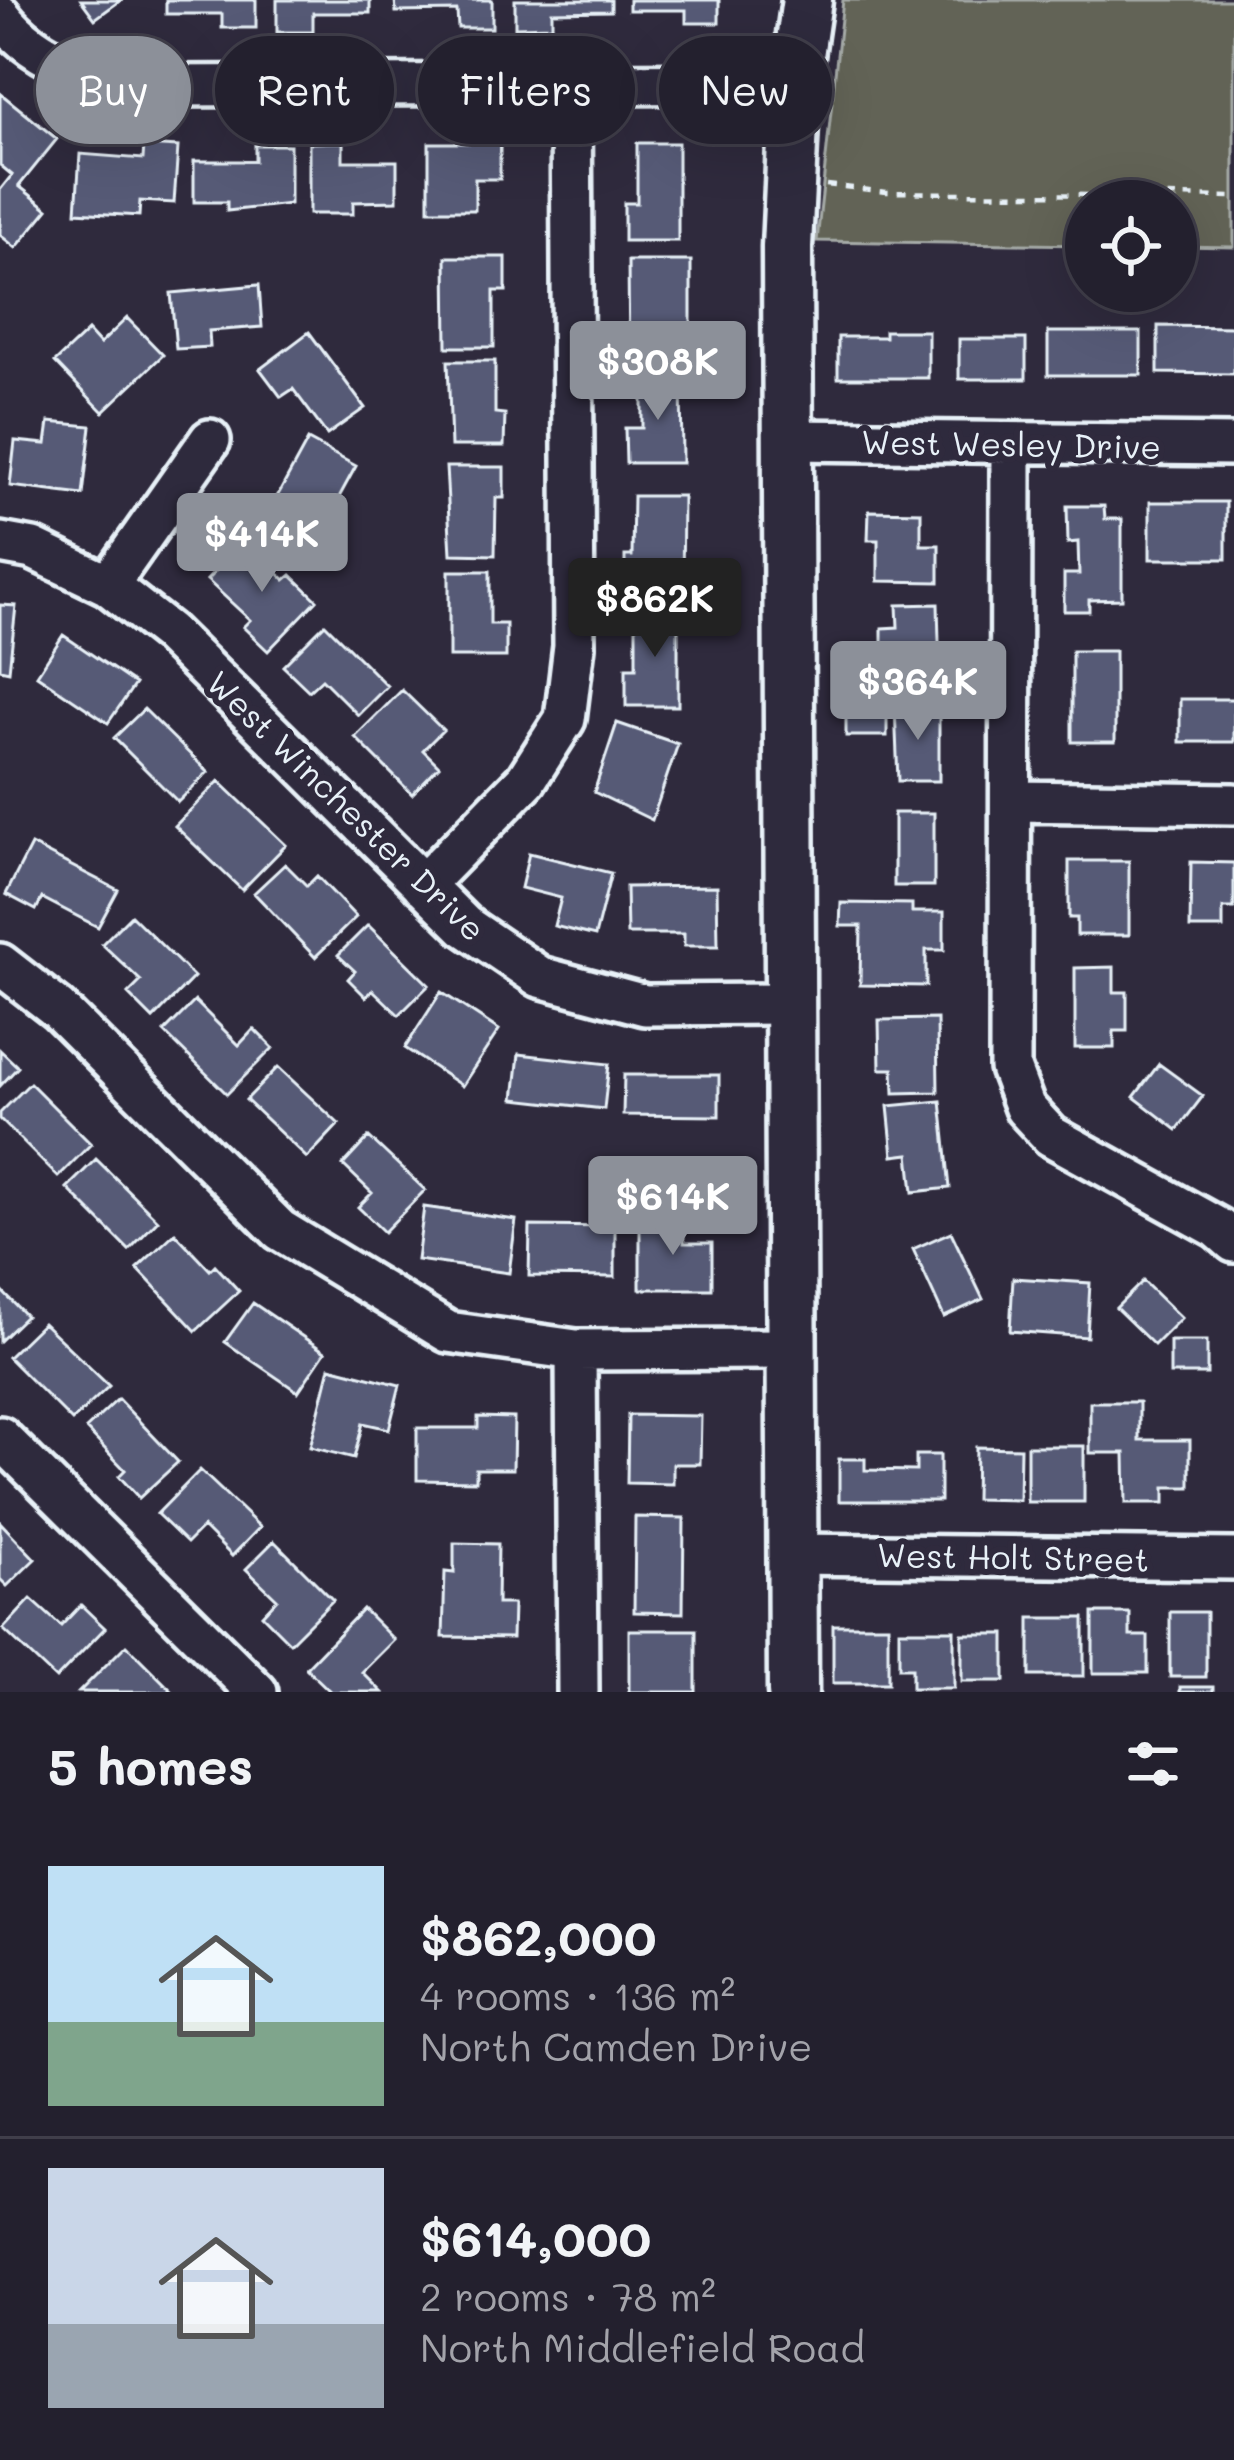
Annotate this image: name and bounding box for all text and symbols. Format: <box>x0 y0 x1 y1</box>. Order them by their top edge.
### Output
chip: Buy <box>36 36 191 144</box>
chip: Rent <box>215 36 394 144</box>
chip: Filters <box>418 36 635 144</box>
chip: New <box>659 36 832 144</box>
map controls <box>1065 180 1197 312</box>
button: locate <box>1065 180 1197 312</box>
pin: $308K <box>574 321 742 423</box>
text: $308K <box>597 334 719 385</box>
street label: West Wesley Drive <box>861 419 1161 468</box>
pin: $414K <box>178 493 346 595</box>
text: $414K <box>204 506 320 557</box>
pin: $862K <box>571 558 739 660</box>
text: $862K <box>595 571 715 622</box>
pin: $364K <box>834 641 1002 743</box>
text: $364K <box>857 654 979 705</box>
street label: West Winchester Drive <box>198 660 496 950</box>
pin: $614K <box>589 1156 757 1258</box>
text: $614K <box>615 1169 731 1220</box>
street label: West Holt Street <box>877 1532 1149 1580</box>
text: 5 homes <box>48 1731 253 1798</box>
icon: filters <box>1120 1731 1186 1797</box>
text: $862,000 <box>420 1902 657 1969</box>
icon: home <box>144 1914 288 2058</box>
text: 4 rooms · 136 m² <box>420 1969 735 2020</box>
text: North Camden Drive <box>420 2020 812 2071</box>
text: $614,000 <box>420 2203 651 2270</box>
icon: home <box>144 2216 288 2360</box>
text: 2 rooms · 78 m² <box>420 2270 716 2321</box>
text: North Middlefield Road <box>420 2321 865 2372</box>

